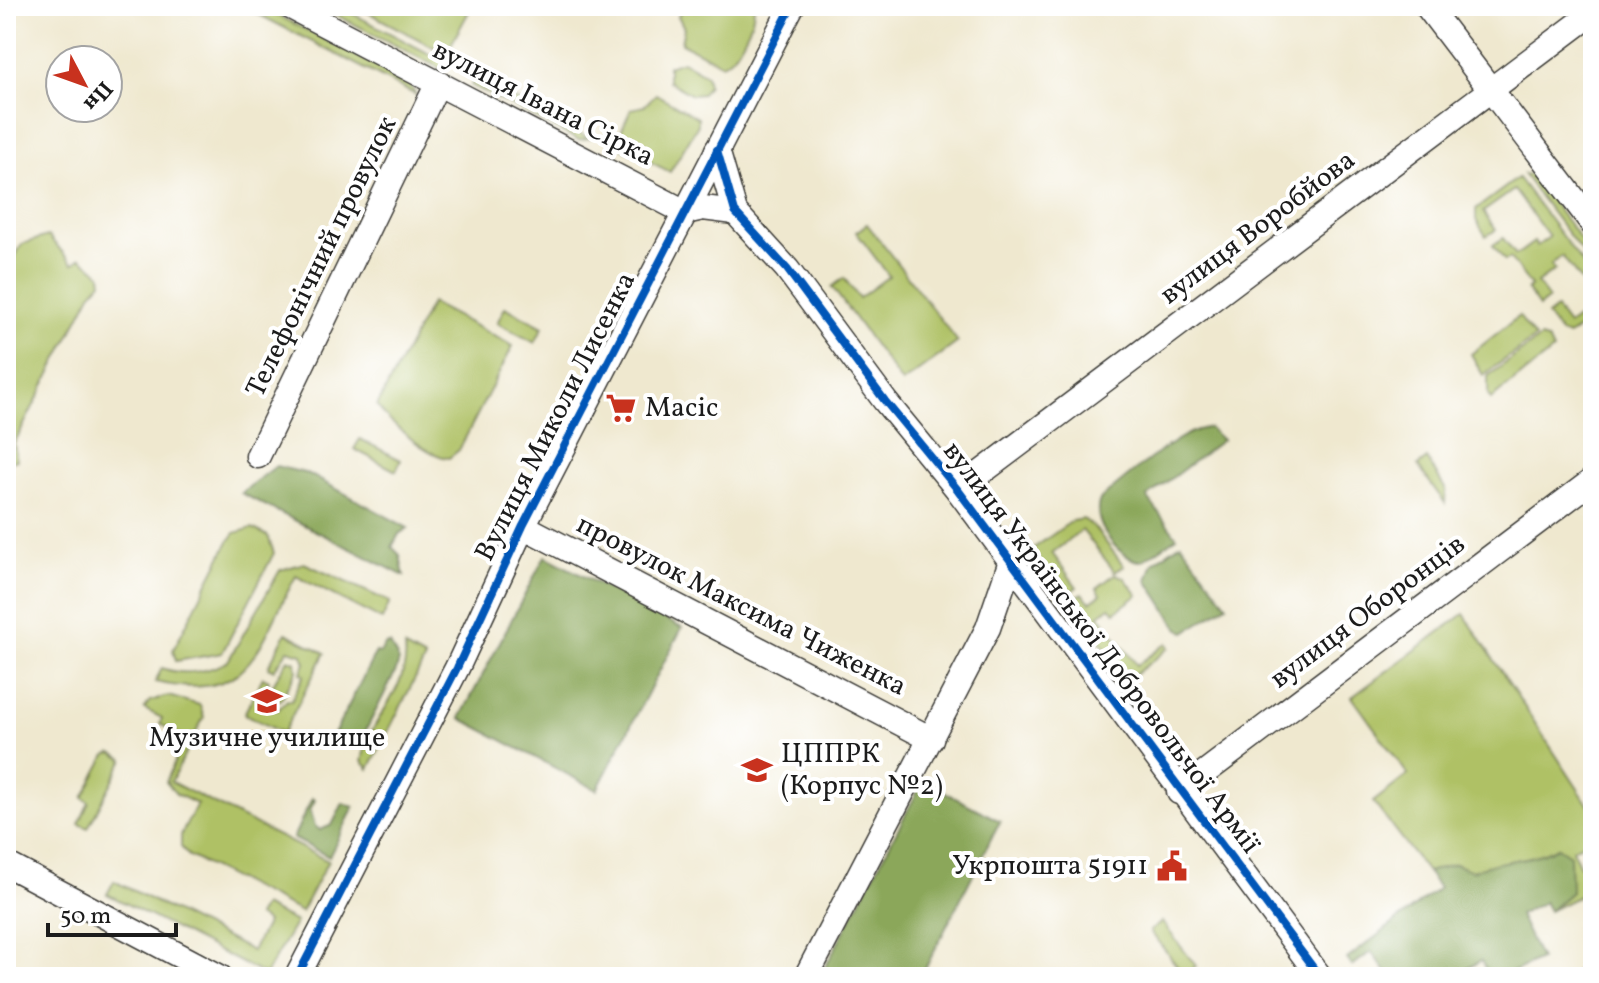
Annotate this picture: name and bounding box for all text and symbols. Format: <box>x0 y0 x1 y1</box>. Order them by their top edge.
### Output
street label: вулиця Івана Сірка <box>426 31 660 177</box>
north arrow <box>44 44 124 124</box>
text: Пн <box>75 74 119 117</box>
street label: Телефонічний провулок <box>237 110 407 404</box>
street label: вулиця Воробйова <box>1152 142 1364 314</box>
street label: Вулиця Миколи Лисенка <box>466 266 646 568</box>
place label: Macic <box>645 389 718 428</box>
supermarket icon: Macic <box>604 391 638 425</box>
street label: вулиця Української Добровольчої Армії <box>933 434 1269 862</box>
street label: провулок Максима Чиженка <box>569 506 913 706</box>
street label: вулиця Оборонців <box>1262 526 1474 698</box>
school or university icon: Музичне училище <box>250 684 284 718</box>
place label: Музичне училище <box>149 719 385 758</box>
place label: ЦППРК (Корпус №2) <box>781 735 943 806</box>
school or university icon: ЦППРК (Корпус №2) <box>740 753 774 787</box>
place label: Укрпошта 51911 <box>952 847 1148 886</box>
public building icon: Укрпошта 51911 <box>1155 849 1189 883</box>
scale bar <box>48 887 176 937</box>
text: 50 m <box>60 900 112 934</box>

